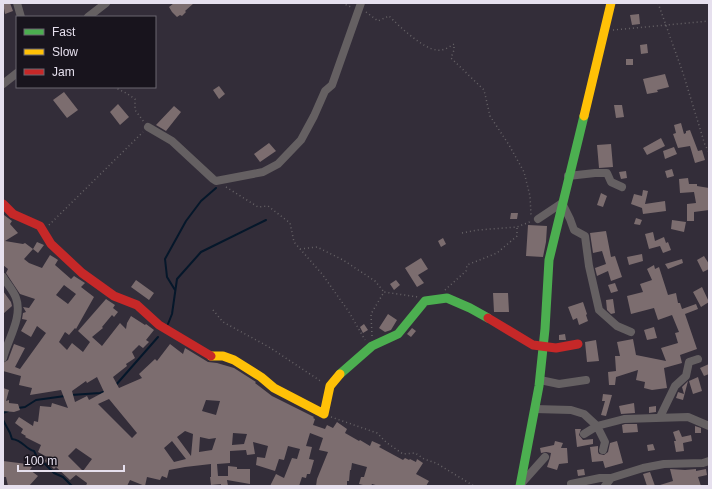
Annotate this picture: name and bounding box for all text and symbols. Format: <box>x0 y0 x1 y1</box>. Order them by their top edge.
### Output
legend <box>16 16 156 88</box>
text: Fast <box>52 25 76 39</box>
text: Slow <box>52 45 78 59</box>
text: Jam <box>52 65 75 79</box>
scale bar <box>18 447 124 473</box>
text: 100 m <box>24 454 57 468</box>

